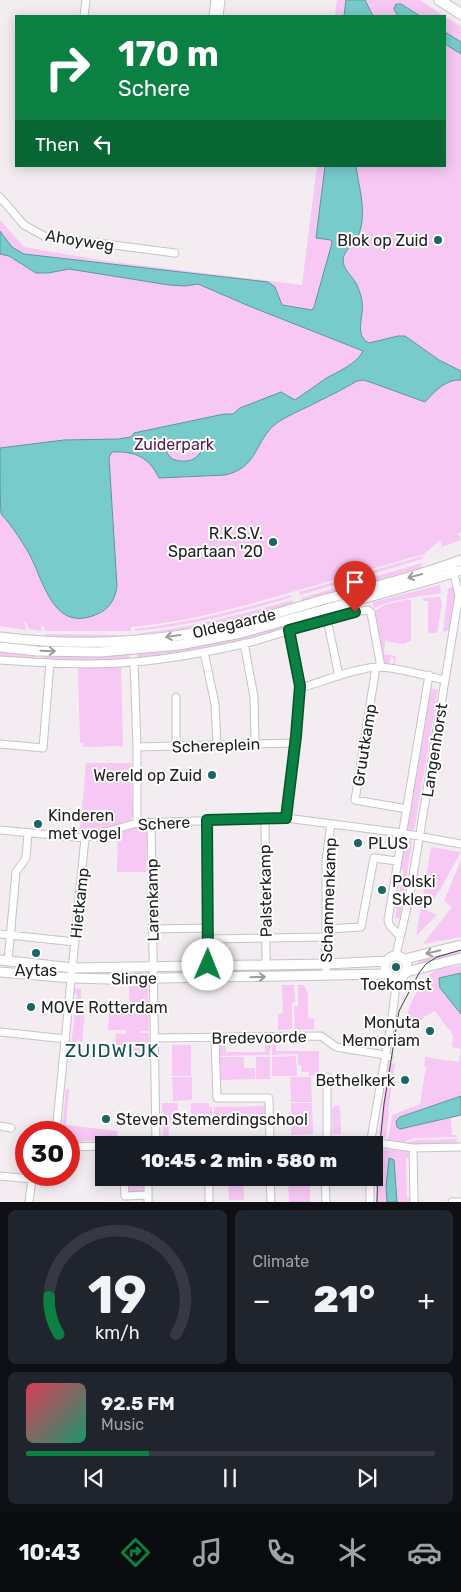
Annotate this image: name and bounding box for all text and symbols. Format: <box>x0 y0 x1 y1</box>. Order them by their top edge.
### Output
text: 170 m <box>118 33 219 75</box>
icon: right <box>35 35 100 100</box>
text: Schere <box>118 75 190 102</box>
icon: left <box>89 130 117 158</box>
text: Then <box>35 133 79 156</box>
street label: Ahoyweg <box>44 226 116 255</box>
place label: Blok op Zuid <box>337 231 428 250</box>
marker: Blok op Zuid <box>432 234 444 246</box>
park label: Zuiderpark <box>134 435 215 454</box>
place label: R.K.S.V. Spartaan '20 <box>168 524 263 561</box>
marker: R.K.S.V. Spartaan '20 <box>267 536 279 548</box>
pin <box>334 561 376 612</box>
icon: arrive <box>341 568 369 596</box>
one-way arrow <box>407 571 423 581</box>
street label: Oldegaarde <box>191 605 278 642</box>
one-way arrow <box>165 632 181 642</box>
one-way arrow <box>40 647 56 656</box>
street label: Langenhorst <box>418 702 451 799</box>
street label: Gruutkamp <box>349 703 380 788</box>
street label: Schereplein <box>172 734 260 757</box>
place label: Wereld op Zuid <box>93 766 202 785</box>
marker: Wereld op Zuid <box>206 769 218 781</box>
place label: Kinderen met vogel <box>48 806 121 843</box>
street label: Schere <box>137 813 191 834</box>
marker: Kinderen met vogel <box>32 818 44 830</box>
place label: PLUS <box>368 834 408 853</box>
street label: Schammenkamp <box>317 837 340 963</box>
marker: PLUS <box>352 837 364 849</box>
street label: Palsterkamp <box>255 844 276 938</box>
street label: Larenkamp <box>142 858 163 942</box>
street label: Hietkamp <box>66 867 93 939</box>
place label: Polski Sklep <box>392 872 436 909</box>
marker: Polski Sklep <box>376 884 388 896</box>
position arrow <box>181 938 233 990</box>
marker: Aytas <box>30 947 42 959</box>
one-way arrow <box>425 948 441 957</box>
place label: Aytas <box>15 961 57 980</box>
marker: Toekomst <box>390 961 402 973</box>
street label: Slinge <box>111 969 157 988</box>
one-way arrow <box>250 972 266 981</box>
place label: Toekomst <box>360 975 432 994</box>
place label: MOVE Rotterdam <box>41 998 168 1017</box>
marker: MOVE Rotterdam <box>25 1001 37 1013</box>
place label: Monuta Memoriam <box>342 1013 420 1050</box>
marker: Monuta Memoriam <box>424 1025 436 1037</box>
street label: Bredevoorde <box>211 1027 307 1048</box>
district label: ZUIDWIJK <box>65 1039 159 1062</box>
place label: Bethelkerk <box>315 1071 396 1090</box>
marker: Bethelkerk <box>399 1074 411 1086</box>
place label: Steven Stemerdingschool <box>116 1110 308 1129</box>
marker: Steven Stemerdingschool <box>100 1113 112 1125</box>
speed limit sign: 30 <box>15 1121 80 1186</box>
text: 10:45 · 2 min · 580 m <box>141 1149 337 1172</box>
text: Climate <box>253 1252 309 1271</box>
text: 19 <box>88 1264 147 1326</box>
text: 21° <box>313 1276 375 1322</box>
text: − <box>253 1284 271 1317</box>
text: + <box>418 1284 435 1317</box>
text: km/h <box>95 1322 140 1343</box>
text: 92.5 FM <box>101 1392 175 1415</box>
text: Music <box>101 1415 144 1434</box>
icon: previous <box>80 1464 108 1492</box>
icon: pause <box>216 1464 244 1492</box>
icon: next <box>353 1464 381 1492</box>
icon: directions <box>118 1535 153 1570</box>
icon: music <box>190 1535 225 1570</box>
icon: phone <box>263 1535 298 1570</box>
icon: climate <box>335 1535 370 1570</box>
icon: car <box>407 1535 442 1570</box>
text: 10:43 <box>19 1539 81 1566</box>

